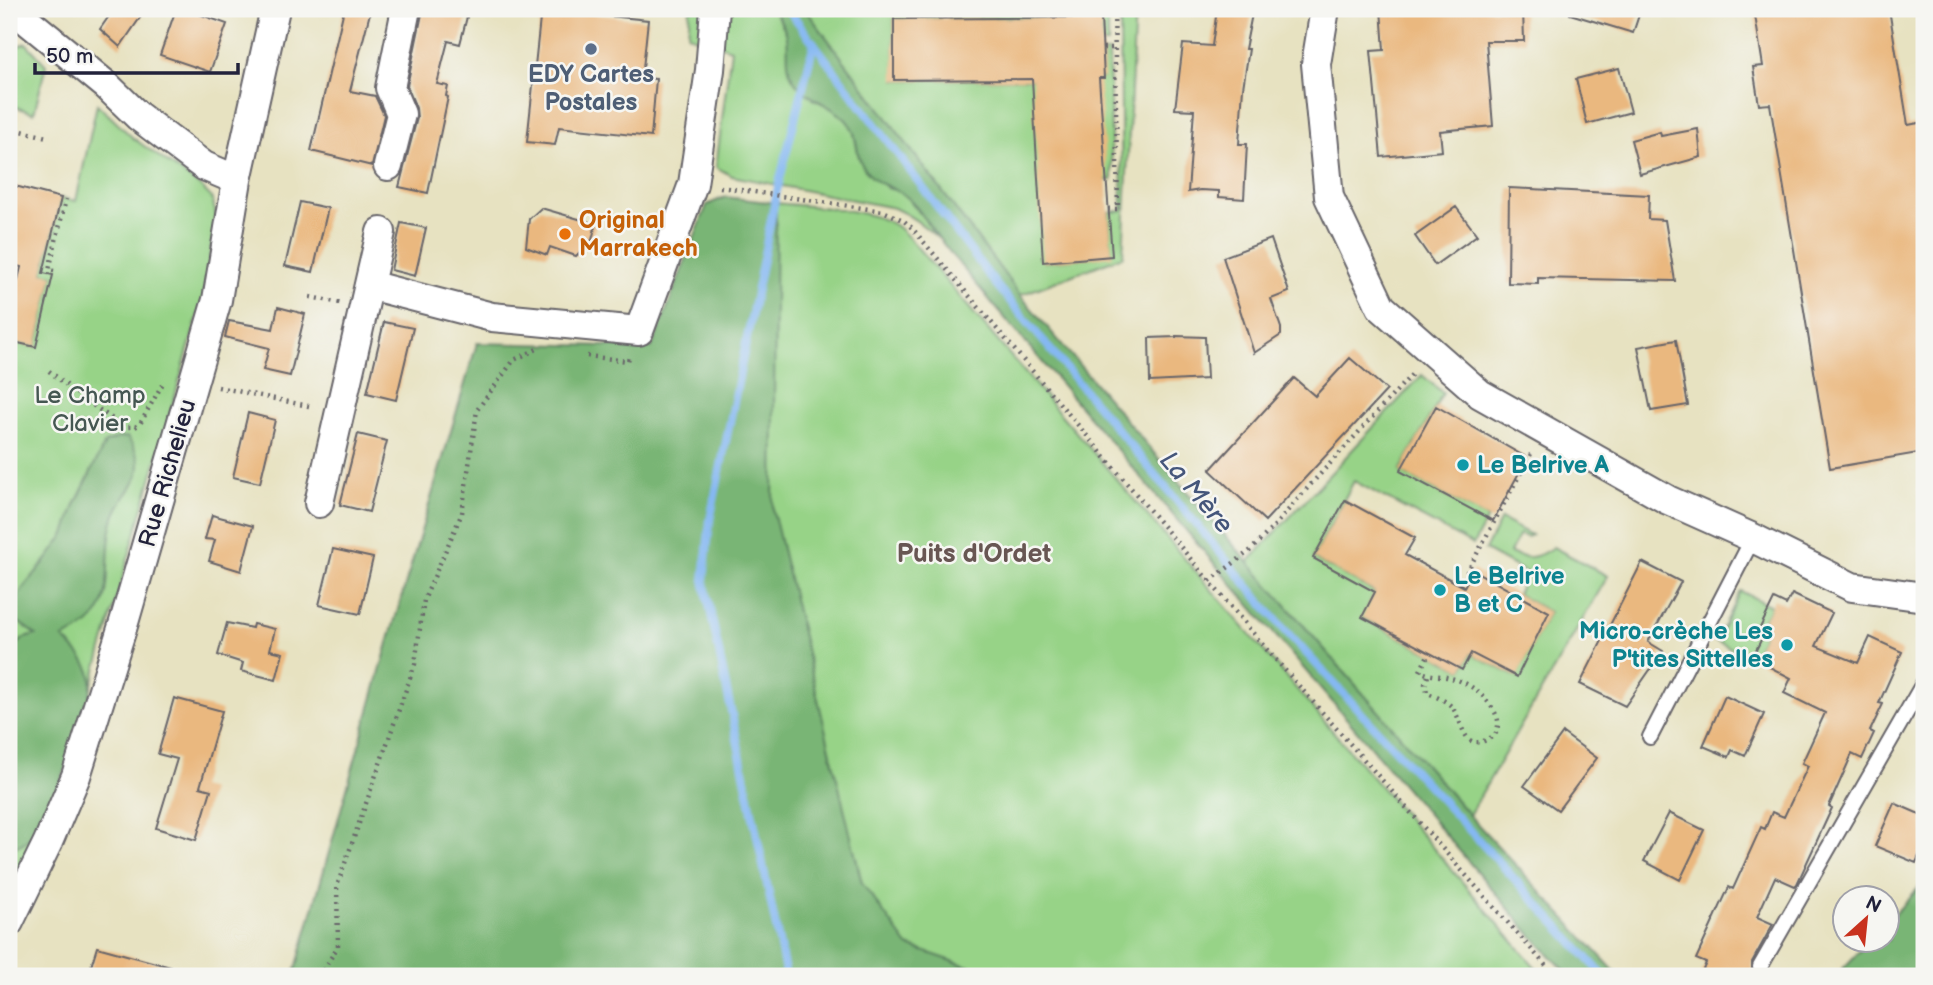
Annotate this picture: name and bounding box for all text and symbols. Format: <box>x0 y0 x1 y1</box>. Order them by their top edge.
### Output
scale bar <box>35 32 238 76</box>
marker: EDY Cartes Postales <box>583 41 599 57</box>
text: 50 m <box>46 44 93 69</box>
place label: EDY Cartes Postales <box>528 60 654 117</box>
place label: Original Marrakech <box>579 206 698 263</box>
marker: Original Marrakech <box>557 226 573 242</box>
park label: Le Champ Clavier <box>34 381 146 438</box>
street label: Rue Richelieu <box>133 396 202 551</box>
water label: La Mère <box>1153 446 1239 540</box>
place label: Le Belrive A <box>1477 451 1609 480</box>
marker: Le Belrive A <box>1455 457 1471 473</box>
district label: Puits d'Ordet <box>897 539 1051 570</box>
place label: Le Belrive B et C <box>1454 562 1565 619</box>
marker: Le Belrive B et C <box>1432 582 1448 598</box>
place label: Micro-crèche Les P'tites Sittelles <box>1579 617 1773 674</box>
marker: Micro-crèche Les P'tites Sittelles <box>1779 637 1795 653</box>
north arrow <box>1832 884 1902 954</box>
text: N <box>1861 892 1885 919</box>

